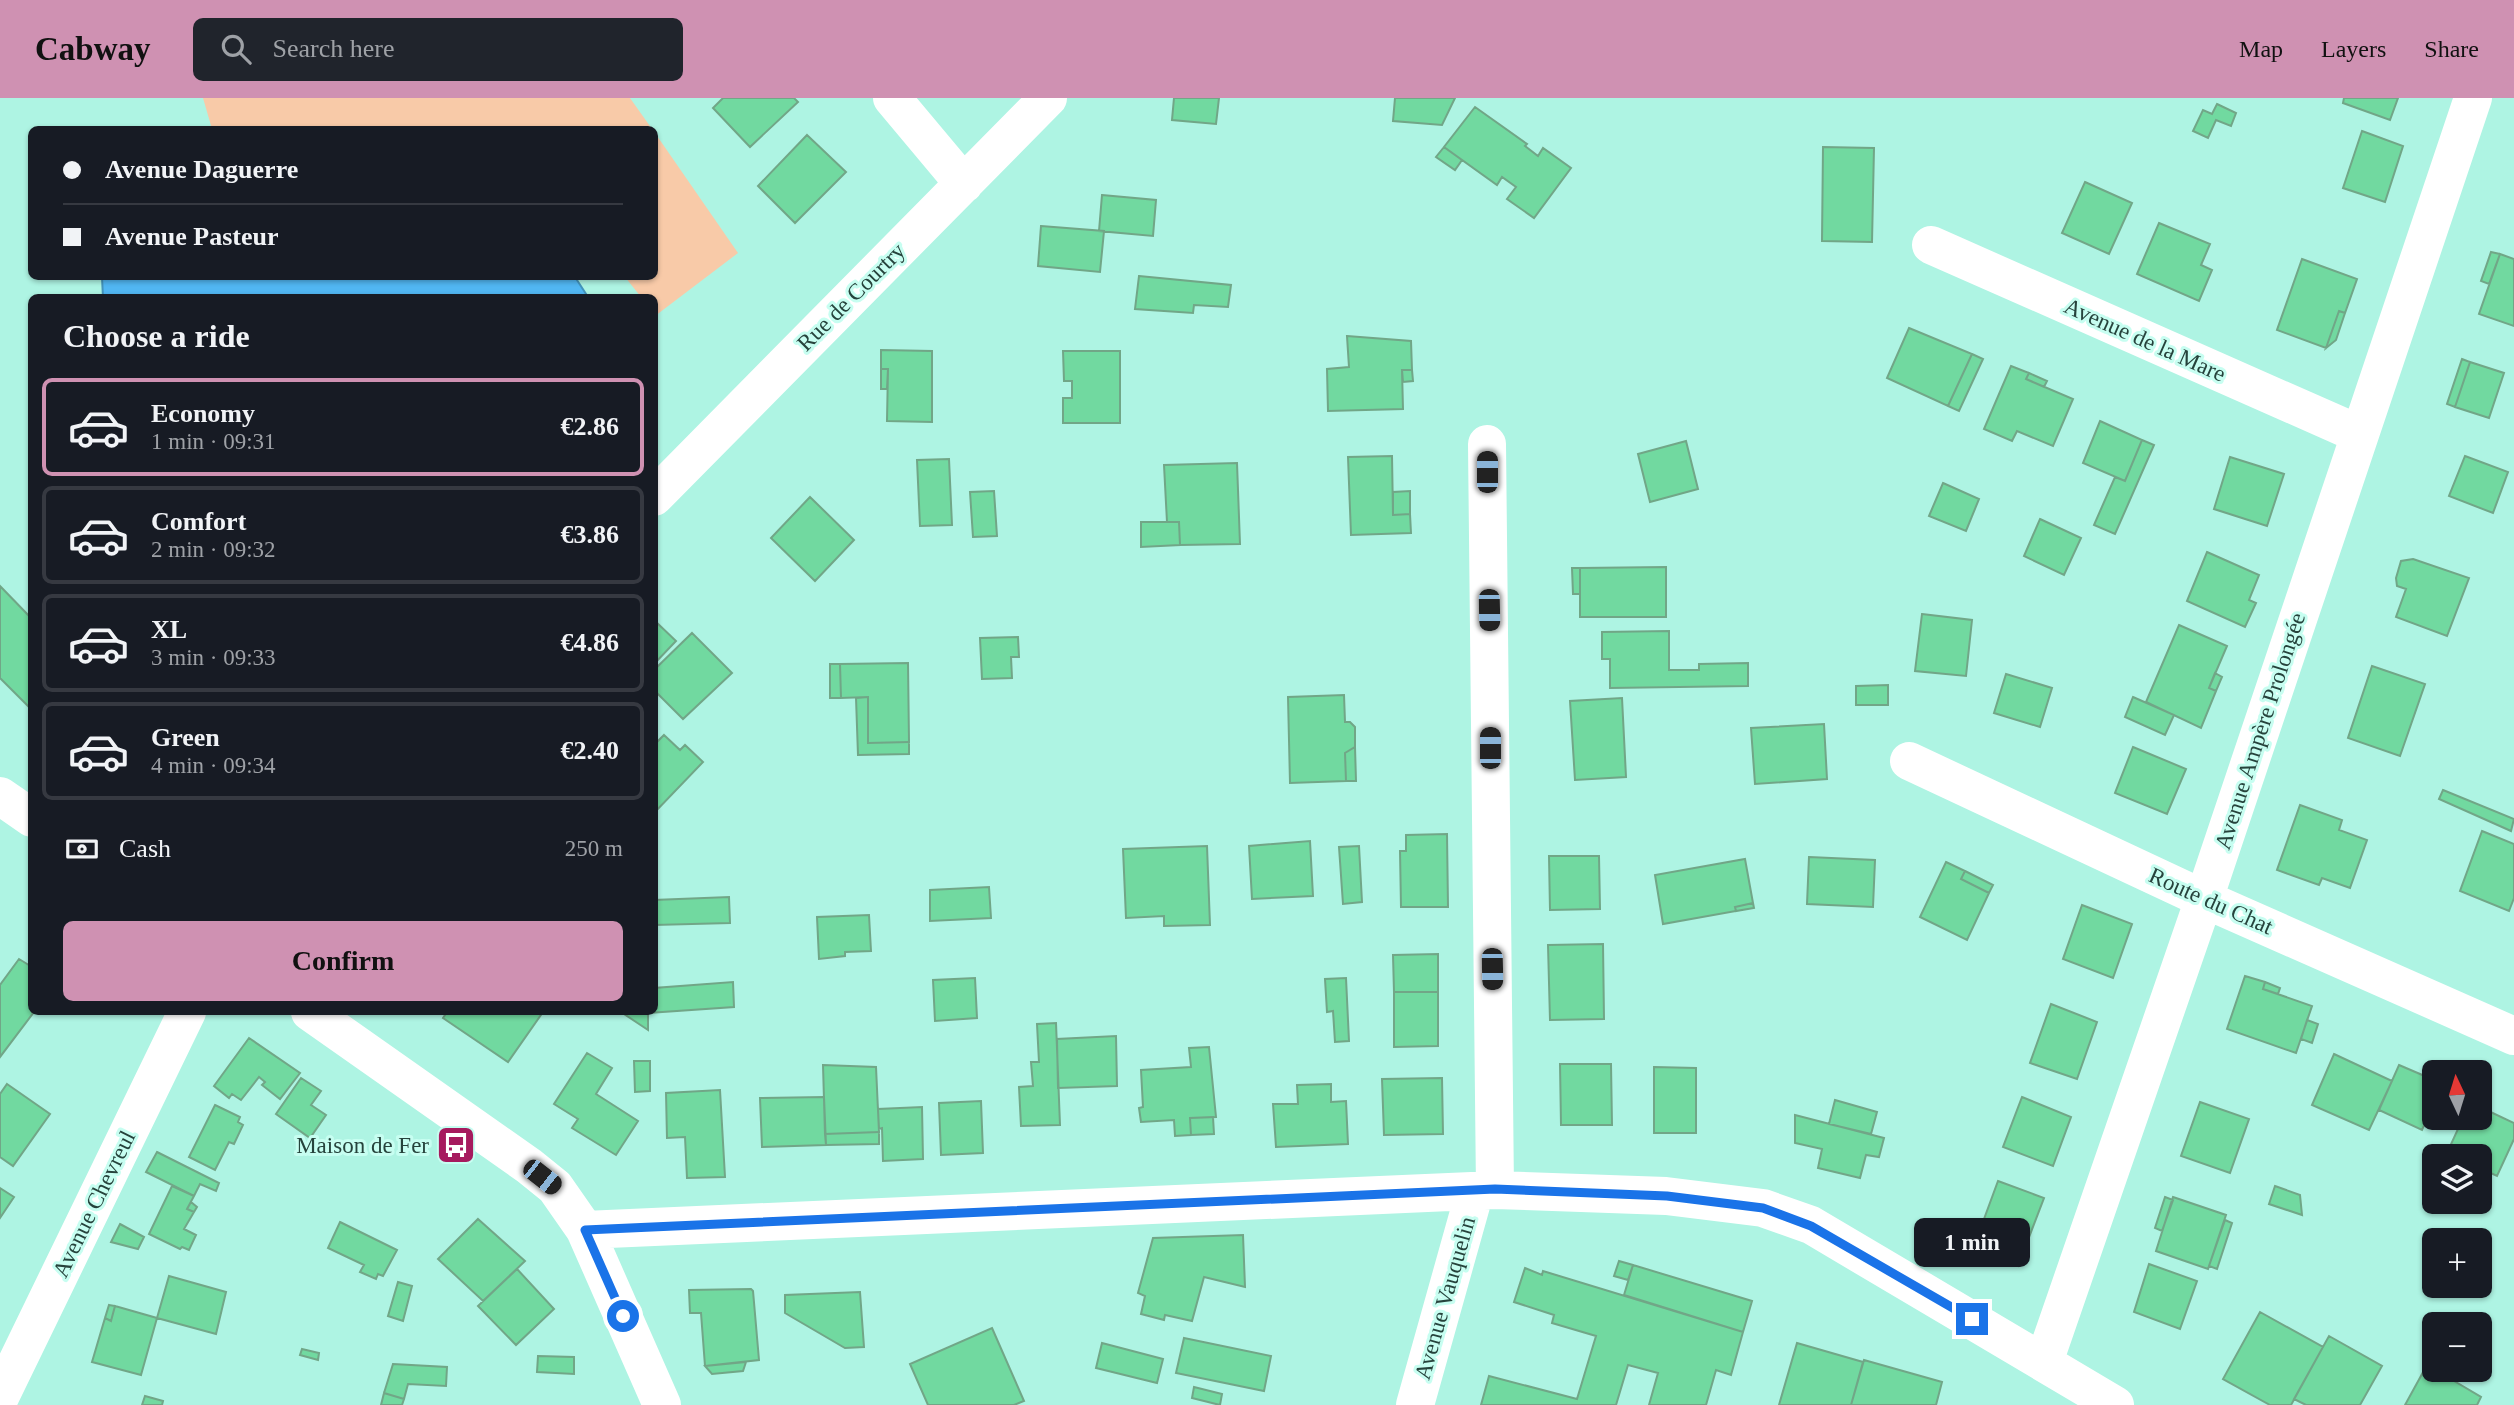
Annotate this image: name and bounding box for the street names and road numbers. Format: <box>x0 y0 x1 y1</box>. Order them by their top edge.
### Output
street label: Rue de Courtry <box>792 238 910 356</box>
street label: Avenue de la Mare <box>2060 293 2230 387</box>
street label: Avenue Ampère Prolongée <box>2210 609 2310 853</box>
street label: Route du Chat <box>2145 863 2277 940</box>
street label: Avenue Chevreul <box>48 1127 140 1281</box>
street label: Avenue Vauquelin <box>1410 1213 1480 1382</box>

